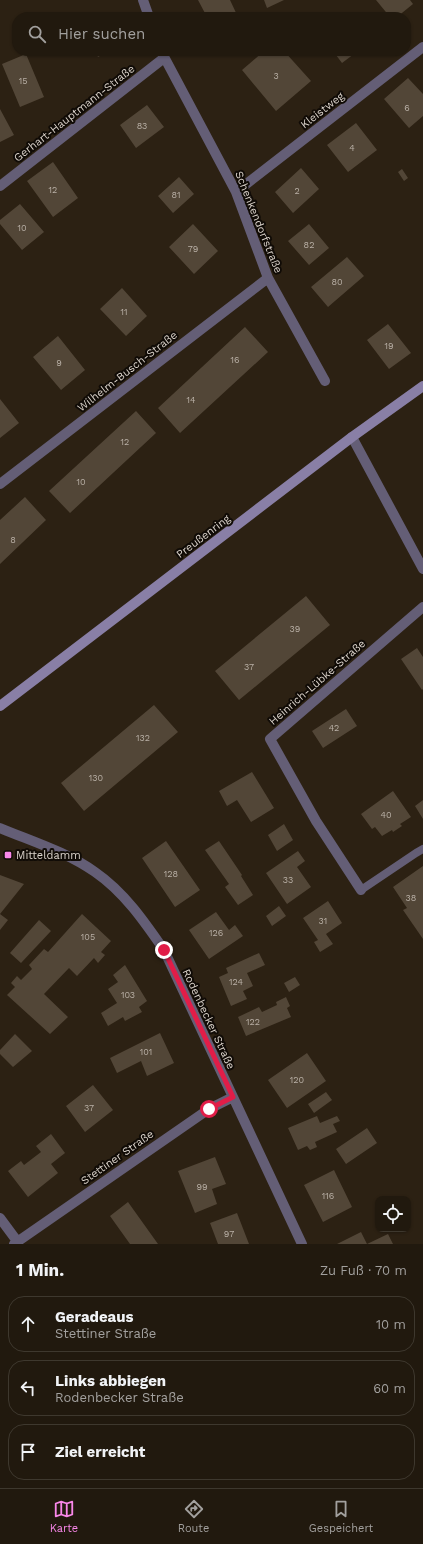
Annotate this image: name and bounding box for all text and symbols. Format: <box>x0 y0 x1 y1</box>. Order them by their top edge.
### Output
search box <box>12 12 411 56</box>
icon: search <box>26 23 48 45</box>
text: Hier suchen <box>58 25 145 43</box>
street label: Gerhart-Hauptmann-Straße <box>11 62 137 165</box>
house number: 3 <box>273 71 279 81</box>
house number: 15 <box>19 76 27 86</box>
street label: Kleistweg <box>298 89 347 131</box>
house number: 6 <box>404 103 410 113</box>
house number: 83 <box>137 121 147 131</box>
house number: 4 <box>349 143 355 153</box>
street label: Schenkendorfstraße <box>232 169 285 275</box>
house number: 12 <box>49 185 57 195</box>
house number: 2 <box>294 186 300 196</box>
house number: 81 <box>171 190 181 200</box>
house number: 10 <box>17 223 27 233</box>
house number: 82 <box>304 240 314 250</box>
house number: 79 <box>188 244 198 254</box>
house number: 80 <box>331 277 343 287</box>
house number: 11 <box>120 307 128 317</box>
street label: Wilhelm-Busch-Straße <box>75 328 180 414</box>
house number: 19 <box>384 341 394 351</box>
house number: 16 <box>231 355 239 365</box>
house number: 9 <box>56 358 62 368</box>
house number: 14 <box>186 395 196 405</box>
house number: 12 <box>121 437 129 447</box>
house number: 10 <box>76 477 86 487</box>
street label: Preußenring <box>174 512 233 561</box>
house number: 8 <box>10 535 16 545</box>
house number: 39 <box>290 624 300 634</box>
street label: Heinrich-Lübke-Straße <box>267 637 368 728</box>
house number: 37 <box>244 662 254 672</box>
house number: 42 <box>329 723 339 733</box>
house number: 132 <box>136 733 150 743</box>
house number: 130 <box>89 773 104 783</box>
house number: 40 <box>380 810 392 820</box>
place label: Mitteldamm <box>16 849 81 862</box>
marker: Mitteldamm <box>3 850 13 860</box>
house number: 128 <box>164 869 178 879</box>
house number: 33 <box>283 875 293 885</box>
house number: 38 <box>406 893 416 903</box>
house number: 31 <box>319 916 327 926</box>
house number: 126 <box>209 928 223 938</box>
house number: 105 <box>81 932 95 942</box>
route end <box>155 941 173 959</box>
street label: Rodenbecker Straße <box>180 967 237 1071</box>
house number: 124 <box>229 977 243 987</box>
house number: 103 <box>121 990 135 1000</box>
house number: 122 <box>246 1017 260 1027</box>
house number: 101 <box>140 1047 152 1057</box>
house number: 120 <box>290 1075 305 1085</box>
route start <box>200 1100 218 1118</box>
house number: 37 <box>84 1103 94 1113</box>
street label: Stettiner Straße <box>78 1127 156 1187</box>
house number: 99 <box>196 1182 208 1192</box>
house number: 116 <box>322 1191 334 1201</box>
map controls <box>375 1196 411 1232</box>
button: locate <box>375 1196 411 1232</box>
house number: 97 <box>224 1229 234 1239</box>
text: 1 Min. <box>16 1260 64 1280</box>
text: Zu Fuß · 70 m <box>320 1263 407 1278</box>
text: Geradeaus <box>55 1308 134 1326</box>
icon: ahead <box>17 1313 39 1335</box>
text: 10 m <box>376 1317 406 1332</box>
text: Stettiner Straße <box>55 1326 156 1341</box>
text: Links abbiegen <box>55 1372 166 1390</box>
icon: left <box>17 1377 39 1399</box>
text: 60 m <box>373 1381 406 1396</box>
text: Rodenbecker Straße <box>55 1390 184 1405</box>
icon: arrive <box>17 1441 39 1463</box>
text: Ziel erreicht <box>55 1443 145 1461</box>
tab: Karte <box>50 1498 78 1535</box>
tab: Route <box>178 1498 209 1535</box>
tab: Gespeichert <box>309 1498 373 1535</box>

